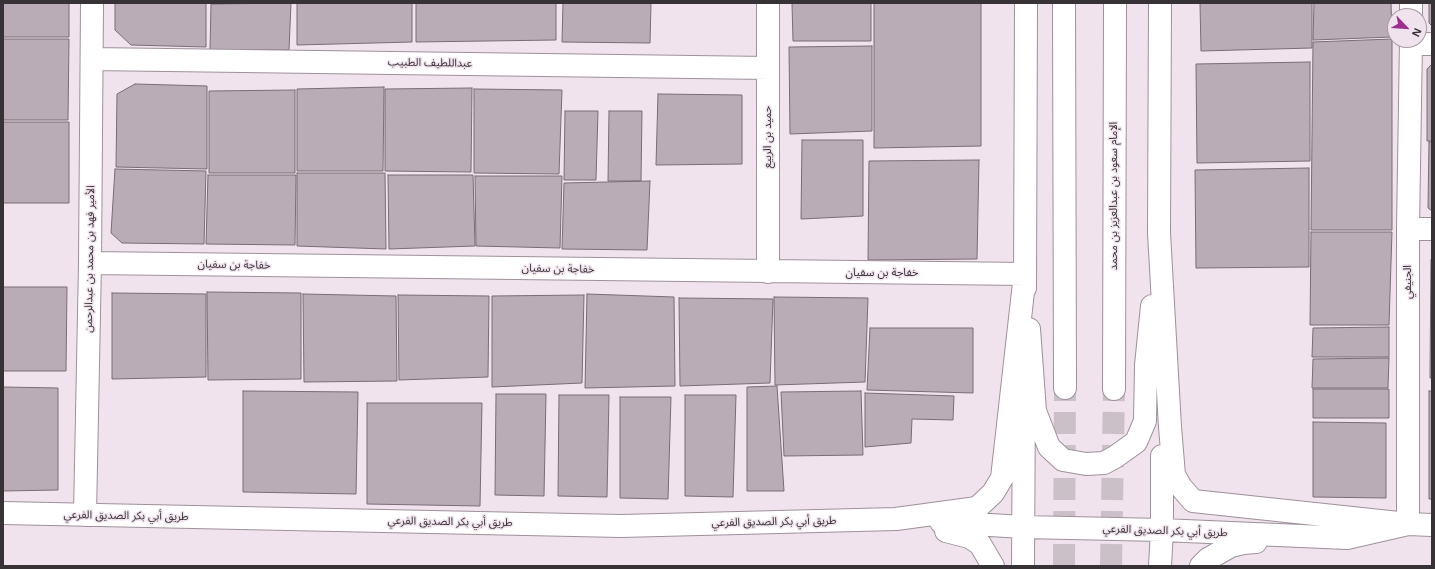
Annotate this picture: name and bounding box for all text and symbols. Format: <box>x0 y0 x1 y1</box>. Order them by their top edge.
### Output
north arrow <box>1387 8 1427 48</box>
text: N <box>1410 27 1424 39</box>
street label: عبداللطيف الطبيب <box>388 56 472 70</box>
street label: حميد بن الربيع <box>761 106 775 168</box>
street label: الإمام سعود بن عبدالعزيز بن محمد <box>1107 122 1121 270</box>
street label: الأمير فهد بن محمد بن عبدالرحمن <box>82 185 98 333</box>
street label: خفاجة بن سفيان <box>197 258 271 272</box>
street label: خفاجة بن سفيان <box>521 262 595 276</box>
street label: الجنيفي <box>1401 265 1415 299</box>
street label: خفاجة بن سفيان <box>846 266 918 280</box>
street label: طريق أبي بكر الصديق الفرعي <box>63 508 189 524</box>
street label: طريق أبي بكر الصديق الفرعي <box>387 514 513 530</box>
street label: طريق أبي بكر الصديق الفرعي <box>711 514 837 530</box>
street label: طريق أبي بكر الصديق الفرعي <box>1102 522 1228 540</box>

